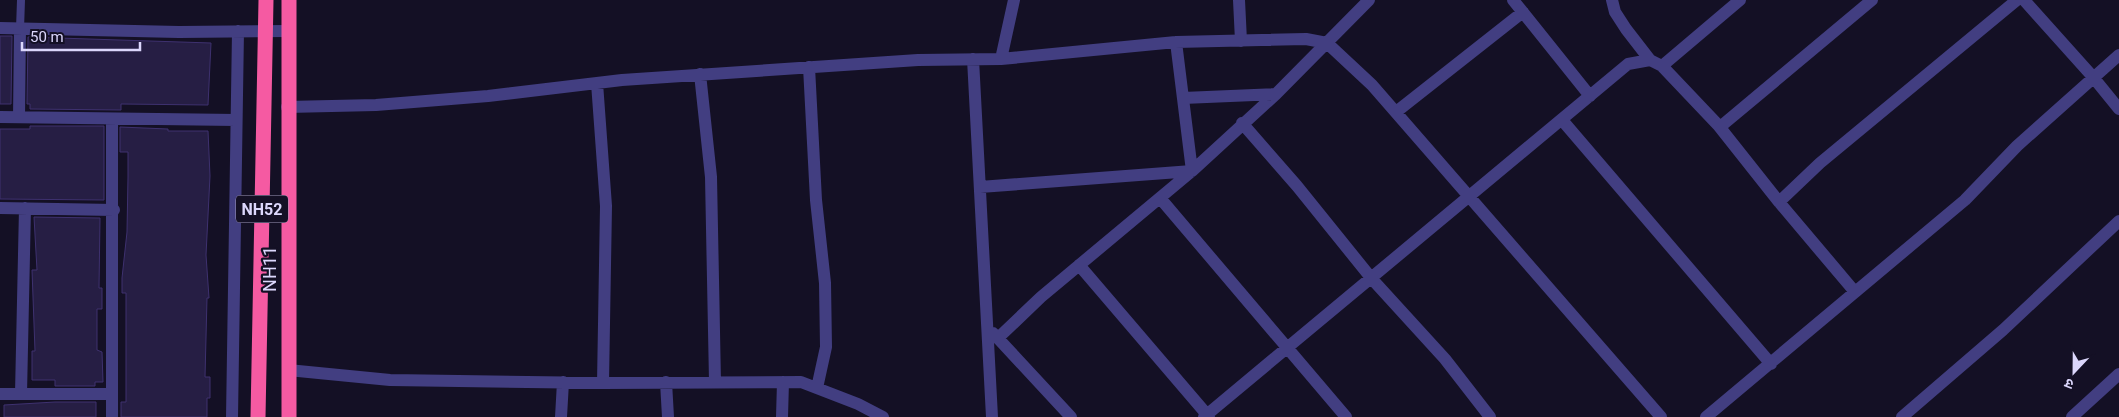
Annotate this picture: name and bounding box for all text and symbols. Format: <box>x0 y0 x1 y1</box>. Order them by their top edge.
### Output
scale bar <box>22 20 140 52</box>
text: 50 m <box>30 28 64 46</box>
road number: NH52 <box>236 195 288 222</box>
street label: NH11 <box>259 246 280 292</box>
north arrow <box>2049 347 2099 397</box>
text: उ <box>2062 375 2076 393</box>

